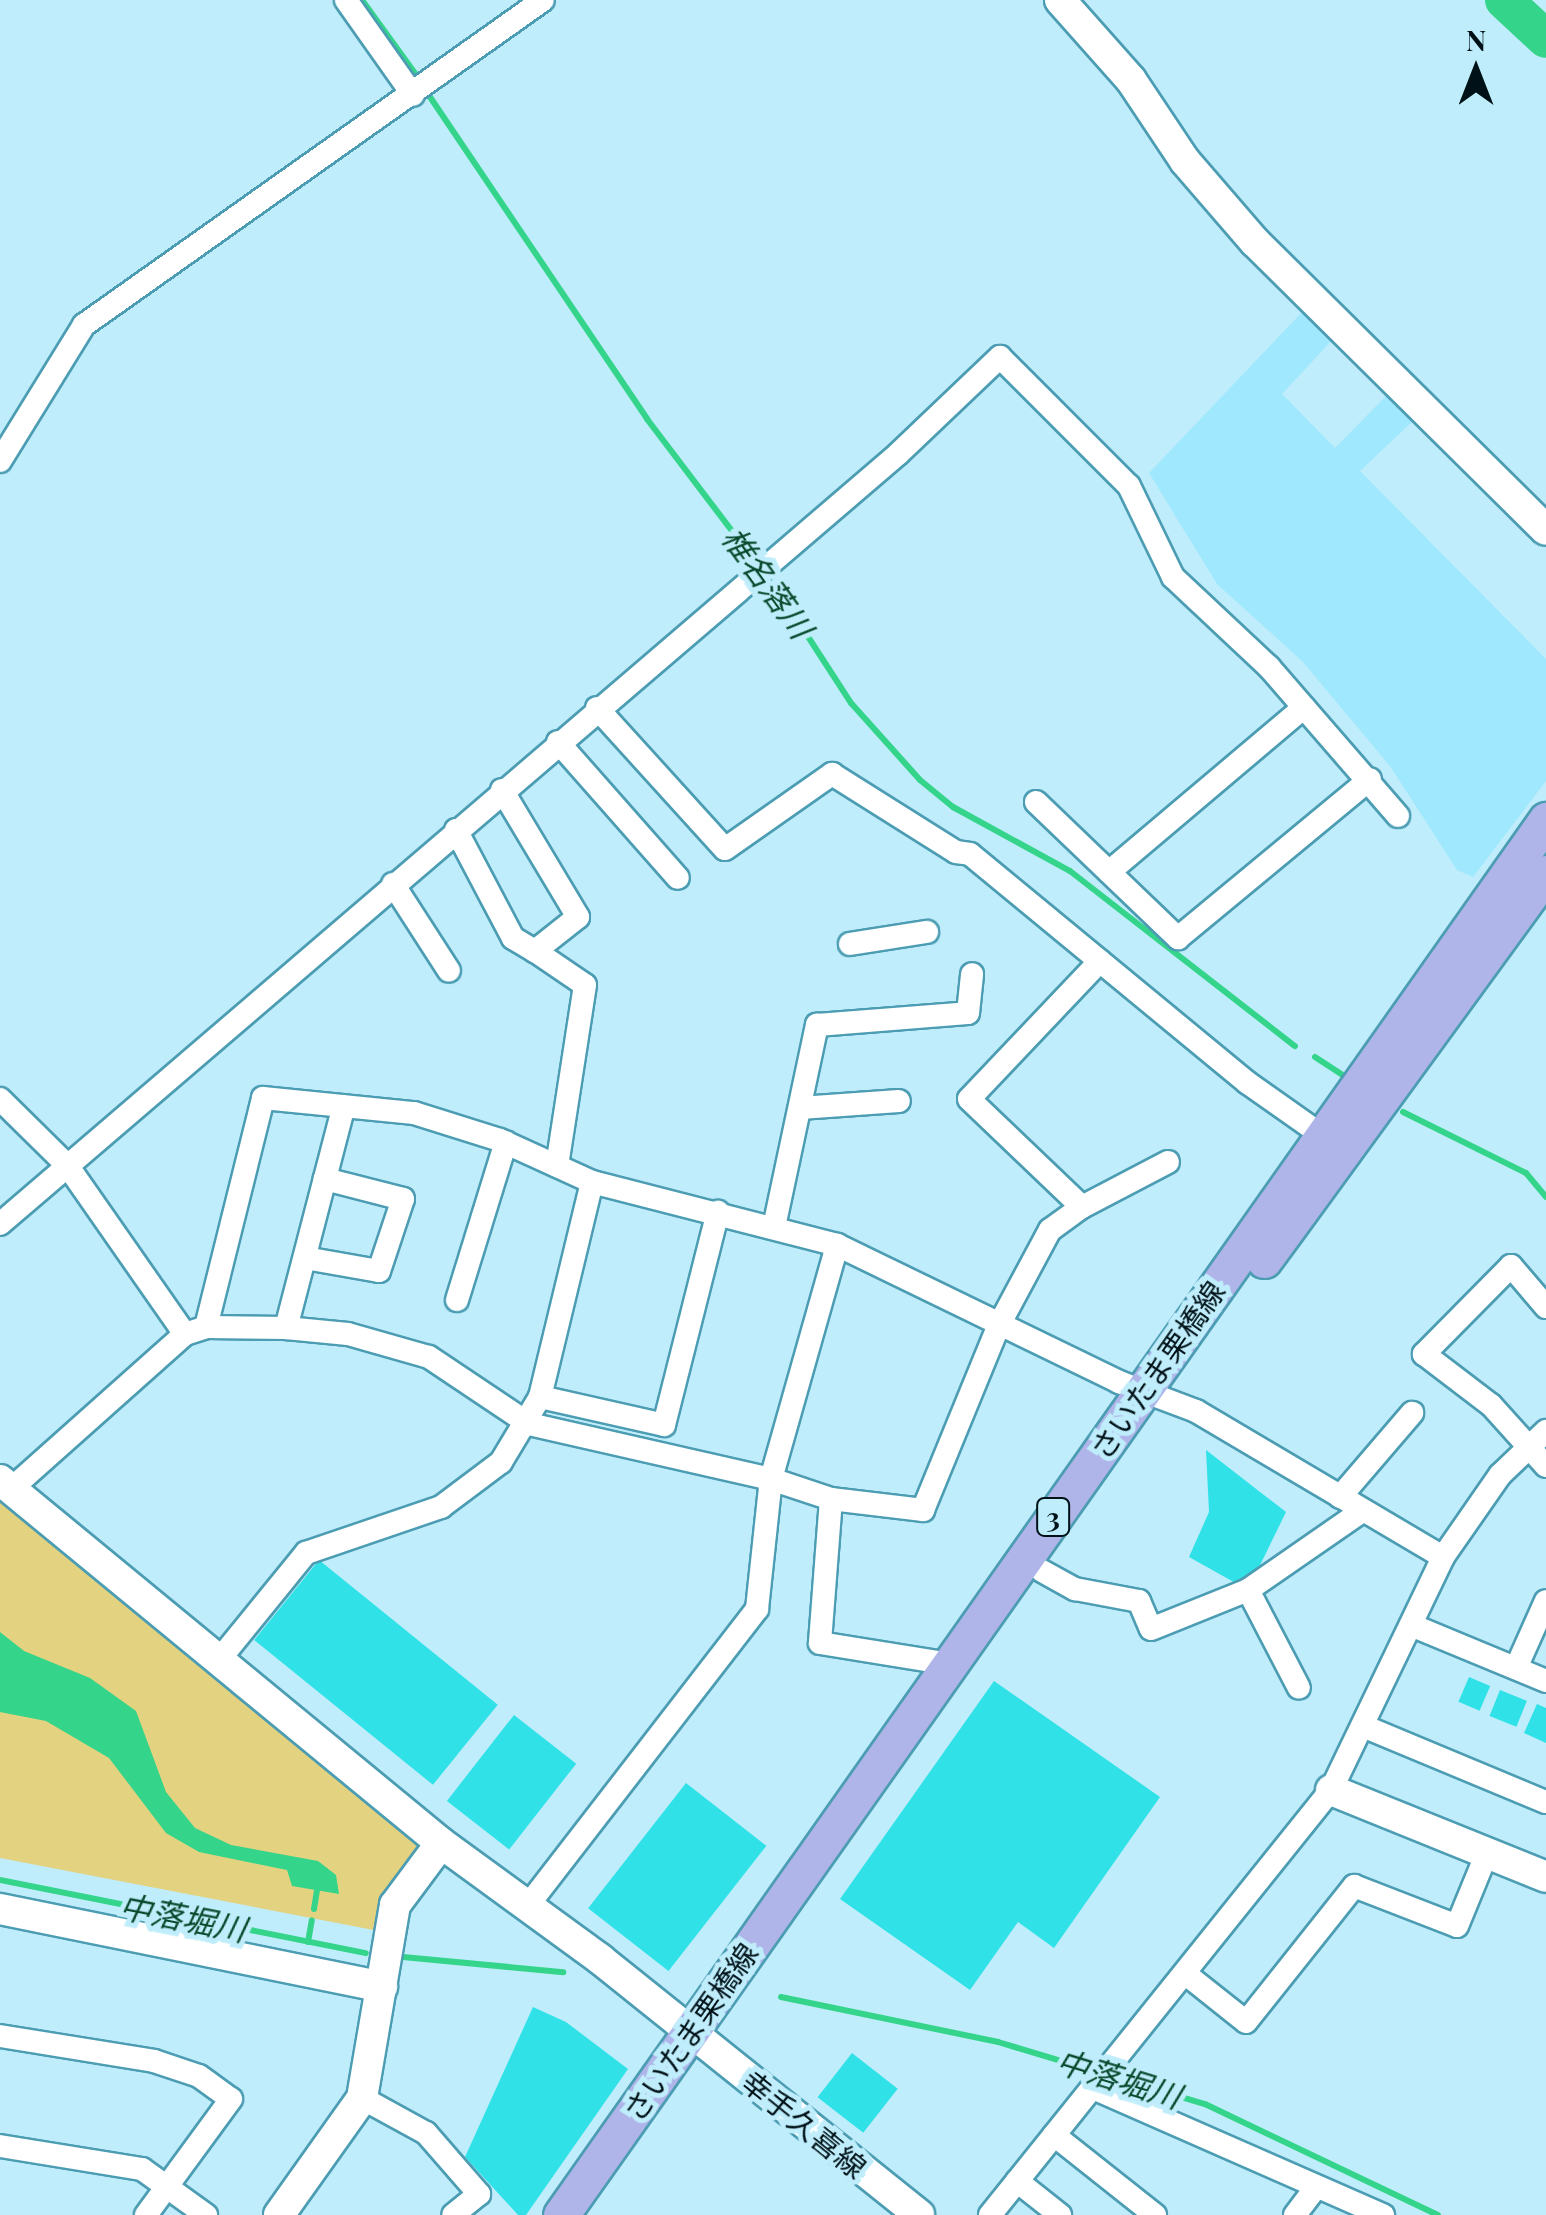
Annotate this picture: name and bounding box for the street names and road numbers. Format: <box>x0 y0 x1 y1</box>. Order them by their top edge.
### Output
street label: さいたま栗橋線 <box>1082 1274 1232 1466</box>
road number: 3 <box>1036 1494 1070 1540</box>
street label: さいたま栗橋線 <box>615 1936 765 2128</box>
street label: 幸手久喜線 <box>734 2063 874 2185</box>

